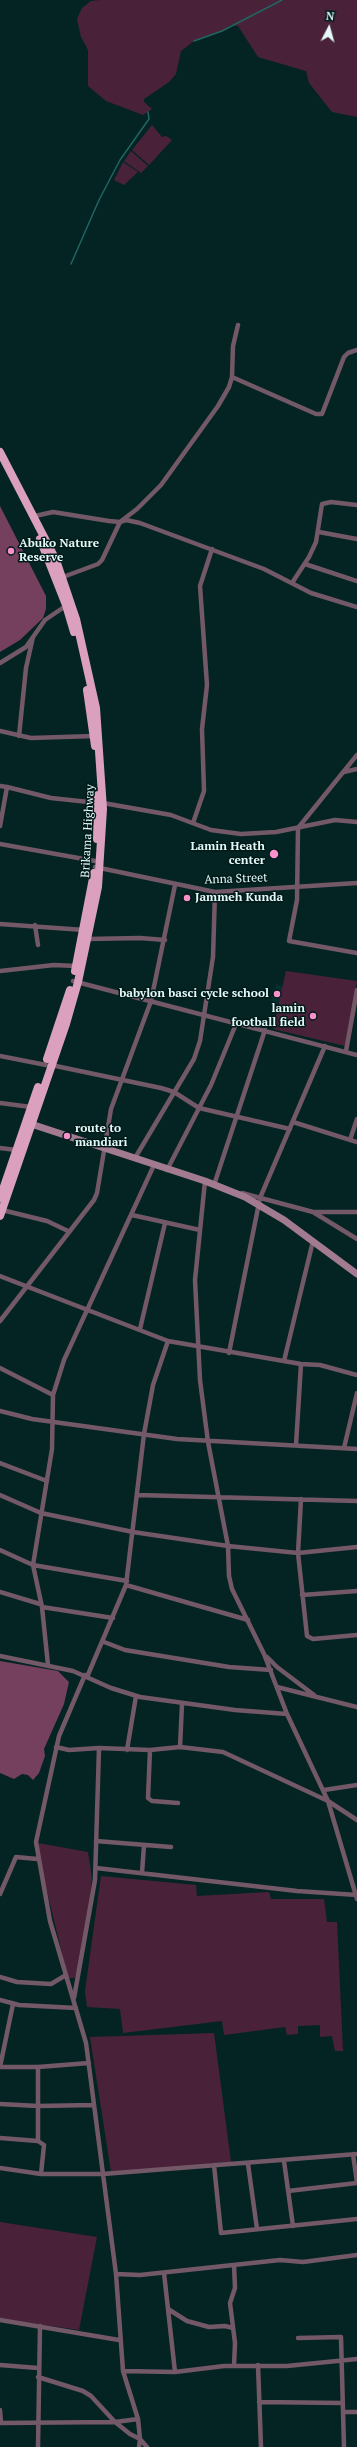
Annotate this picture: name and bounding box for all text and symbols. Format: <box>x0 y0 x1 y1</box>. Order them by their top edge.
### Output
north arrow <box>309 8 349 48</box>
text: N <box>325 9 335 23</box>
place label: Abuko Nature Reserve <box>19 537 99 565</box>
marker: Abuko Nature Reserve <box>6 546 16 556</box>
street label: Brikama Highway <box>78 784 98 878</box>
place label: Lamin Heath center <box>190 840 265 868</box>
marker: Lamin Heath center <box>268 848 280 860</box>
street label: Anna Street <box>204 871 268 887</box>
place label: Jammeh Kunda <box>195 891 283 905</box>
marker: Jammeh Kunda <box>182 893 192 903</box>
place label: babylon basci cycle school <box>119 987 269 1001</box>
marker: babylon basci cycle school <box>272 989 282 999</box>
place label: lamin football field <box>231 1002 305 1030</box>
marker: lamin football field <box>308 1011 318 1021</box>
place label: route to mandiari <box>75 1122 128 1150</box>
marker: route to mandiari <box>62 1131 72 1141</box>

